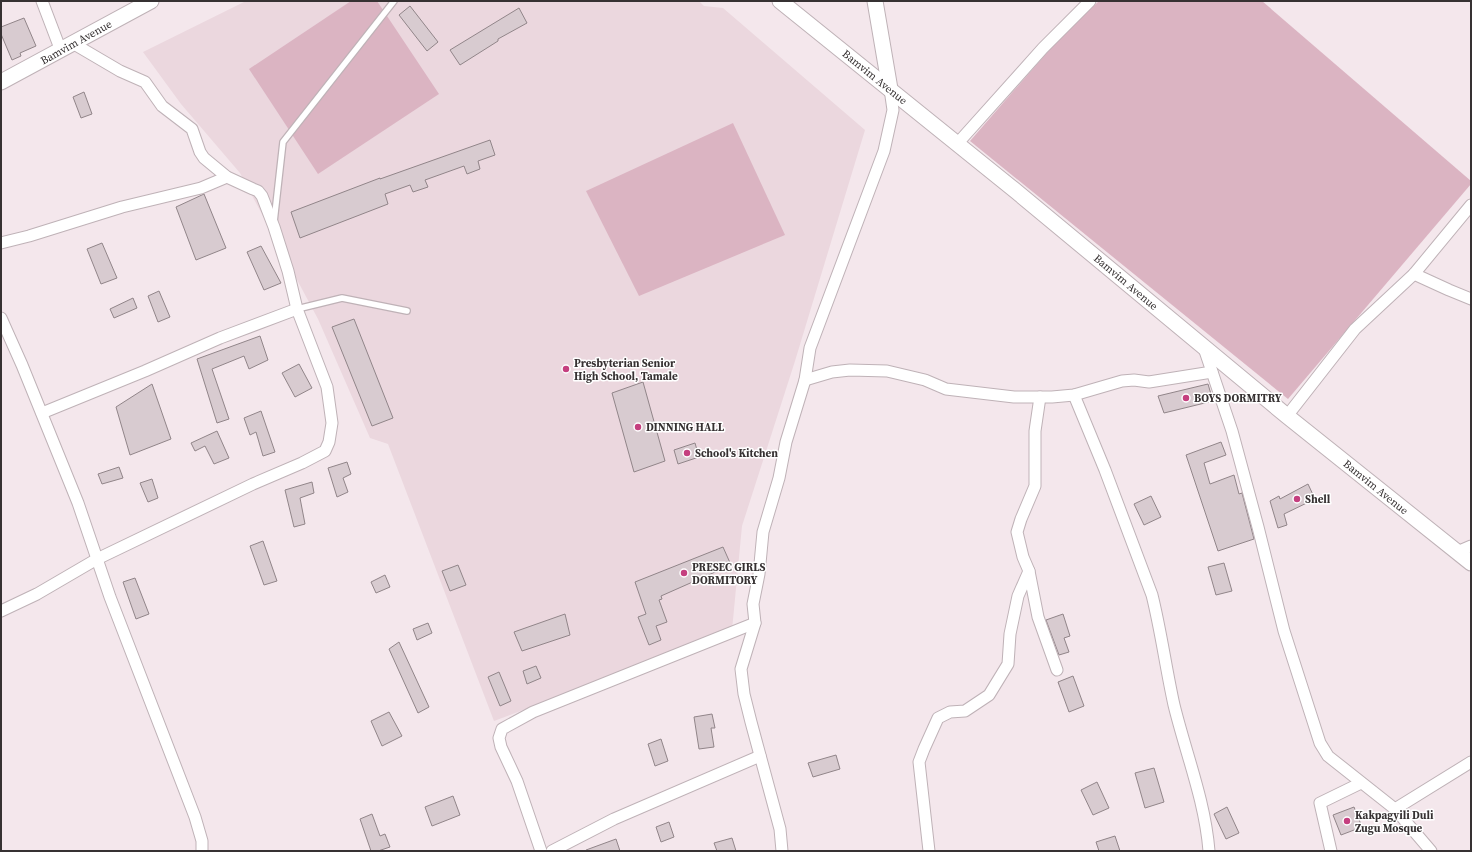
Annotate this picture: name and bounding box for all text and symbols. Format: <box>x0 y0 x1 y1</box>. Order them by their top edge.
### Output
street label: Bamvim Avenue <box>38 16 115 68</box>
street label: Bamvim Avenue <box>839 47 911 108</box>
street label: Bamvim Avenue <box>1090 251 1161 314</box>
place label: Presbyterian Senior High School, Tamale <box>574 356 678 384</box>
marker: Presbyterian Senior High School, Tamale <box>561 364 571 374</box>
place label: BOYS DORMITRY <box>1194 391 1282 406</box>
marker: BOYS DORMITRY <box>1181 393 1191 403</box>
place label: DINNING HALL <box>646 420 725 435</box>
marker: DINNING HALL <box>633 422 643 432</box>
place label: School's Kitchen <box>695 446 778 461</box>
marker: School's Kitchen <box>682 448 692 458</box>
street label: Bamvim Avenue <box>1340 457 1412 518</box>
place label: Shell <box>1305 492 1331 507</box>
marker: Shell <box>1292 494 1302 504</box>
place label: PRESEC GIRLS DORMITORY <box>692 560 766 588</box>
marker: PRESEC GIRLS DORMITORY <box>679 568 689 578</box>
place label: Kakpagyili Duli Zugu Mosque <box>1355 808 1434 836</box>
marker: Kakpagyili Duli Zugu Mosque <box>1342 816 1352 826</box>

